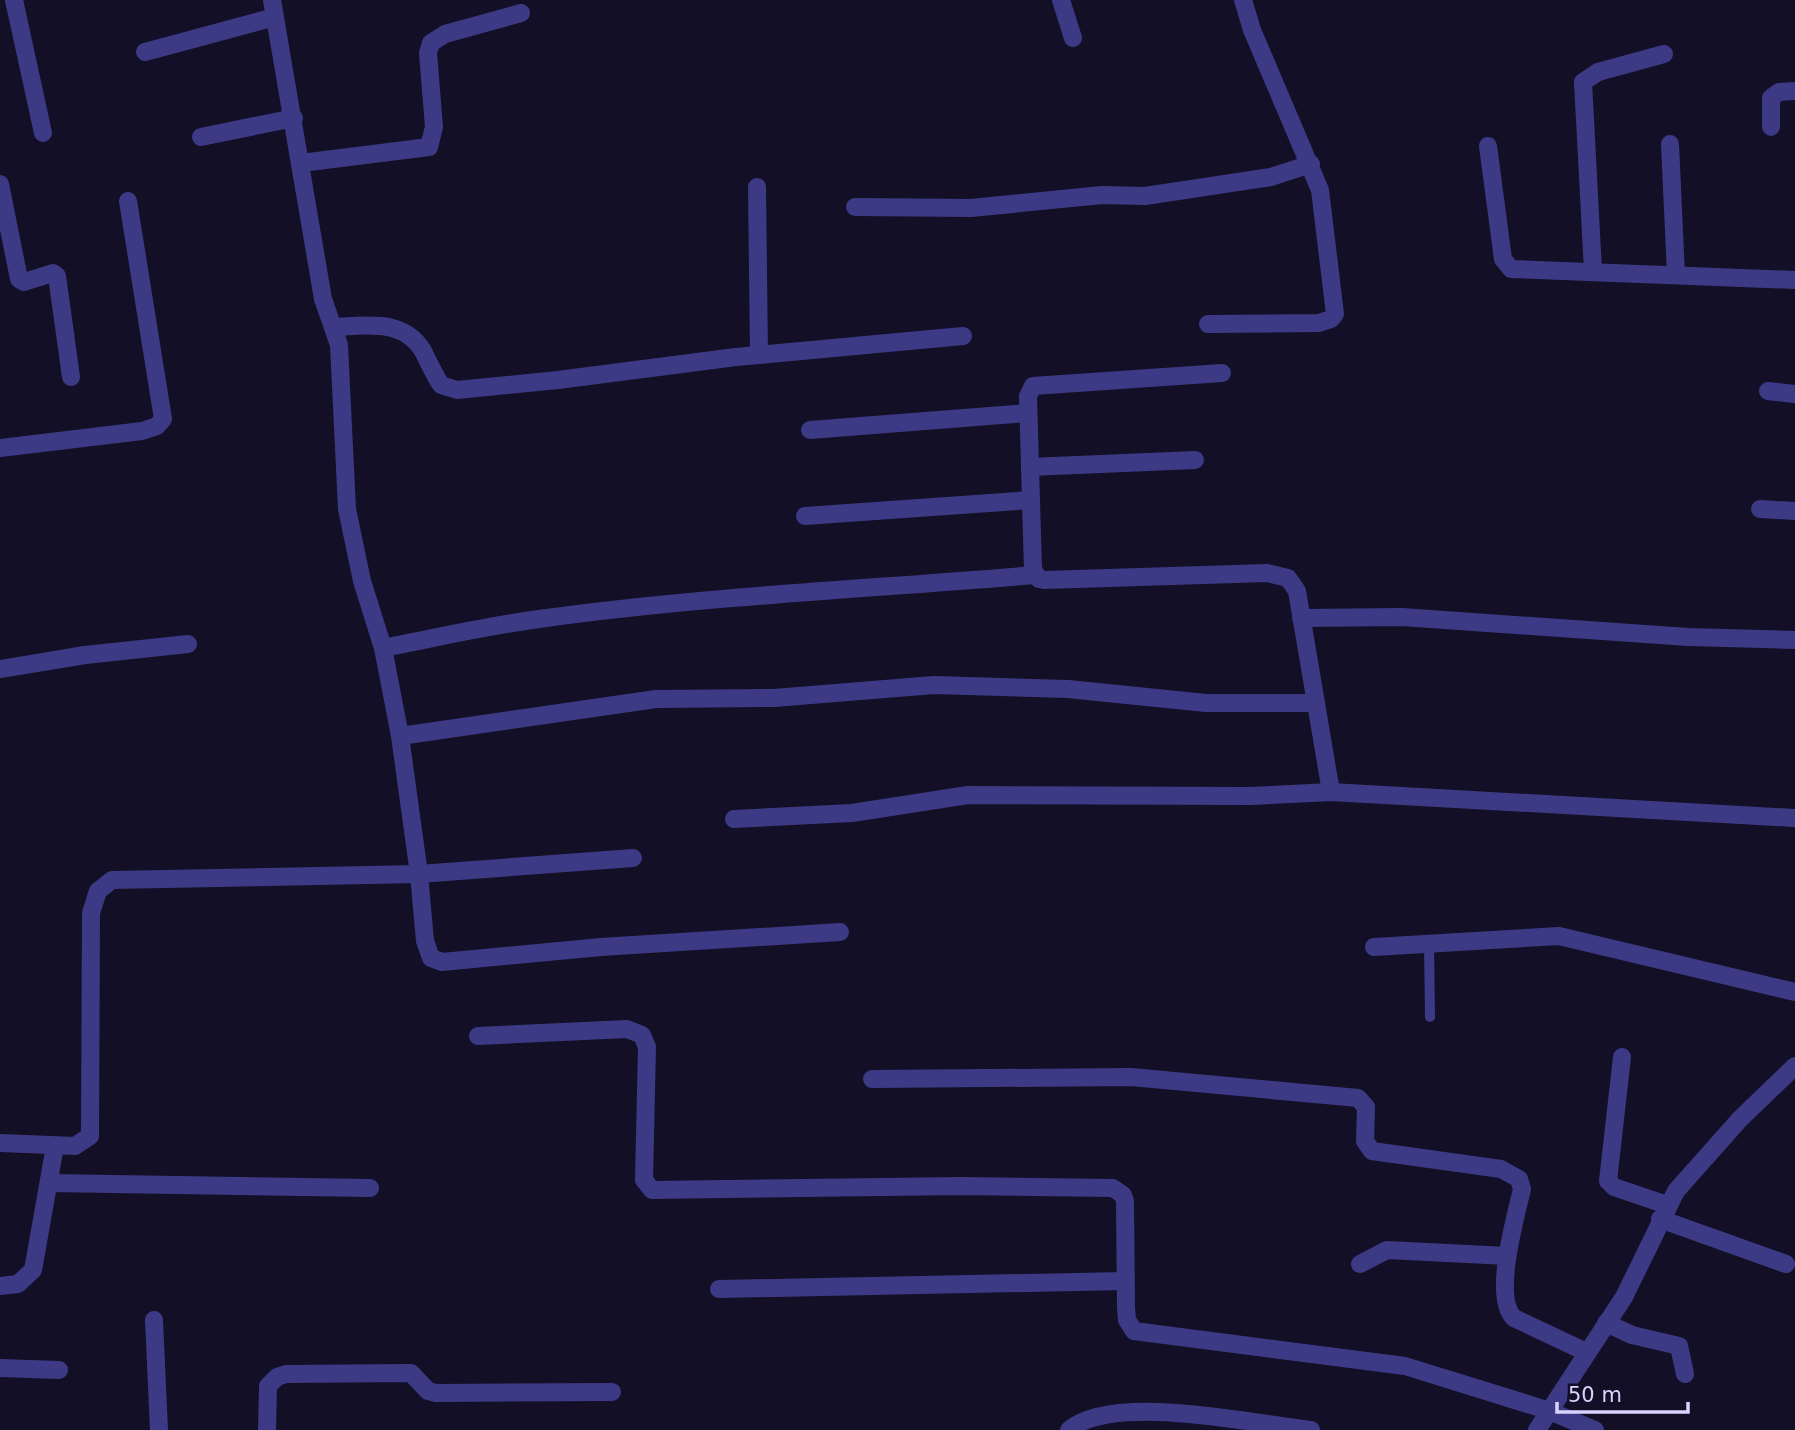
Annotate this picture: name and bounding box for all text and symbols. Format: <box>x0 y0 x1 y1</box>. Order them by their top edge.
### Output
scale bar <box>1557 1370 1688 1414</box>
text: 50 m <box>1568 1383 1622 1407</box>

